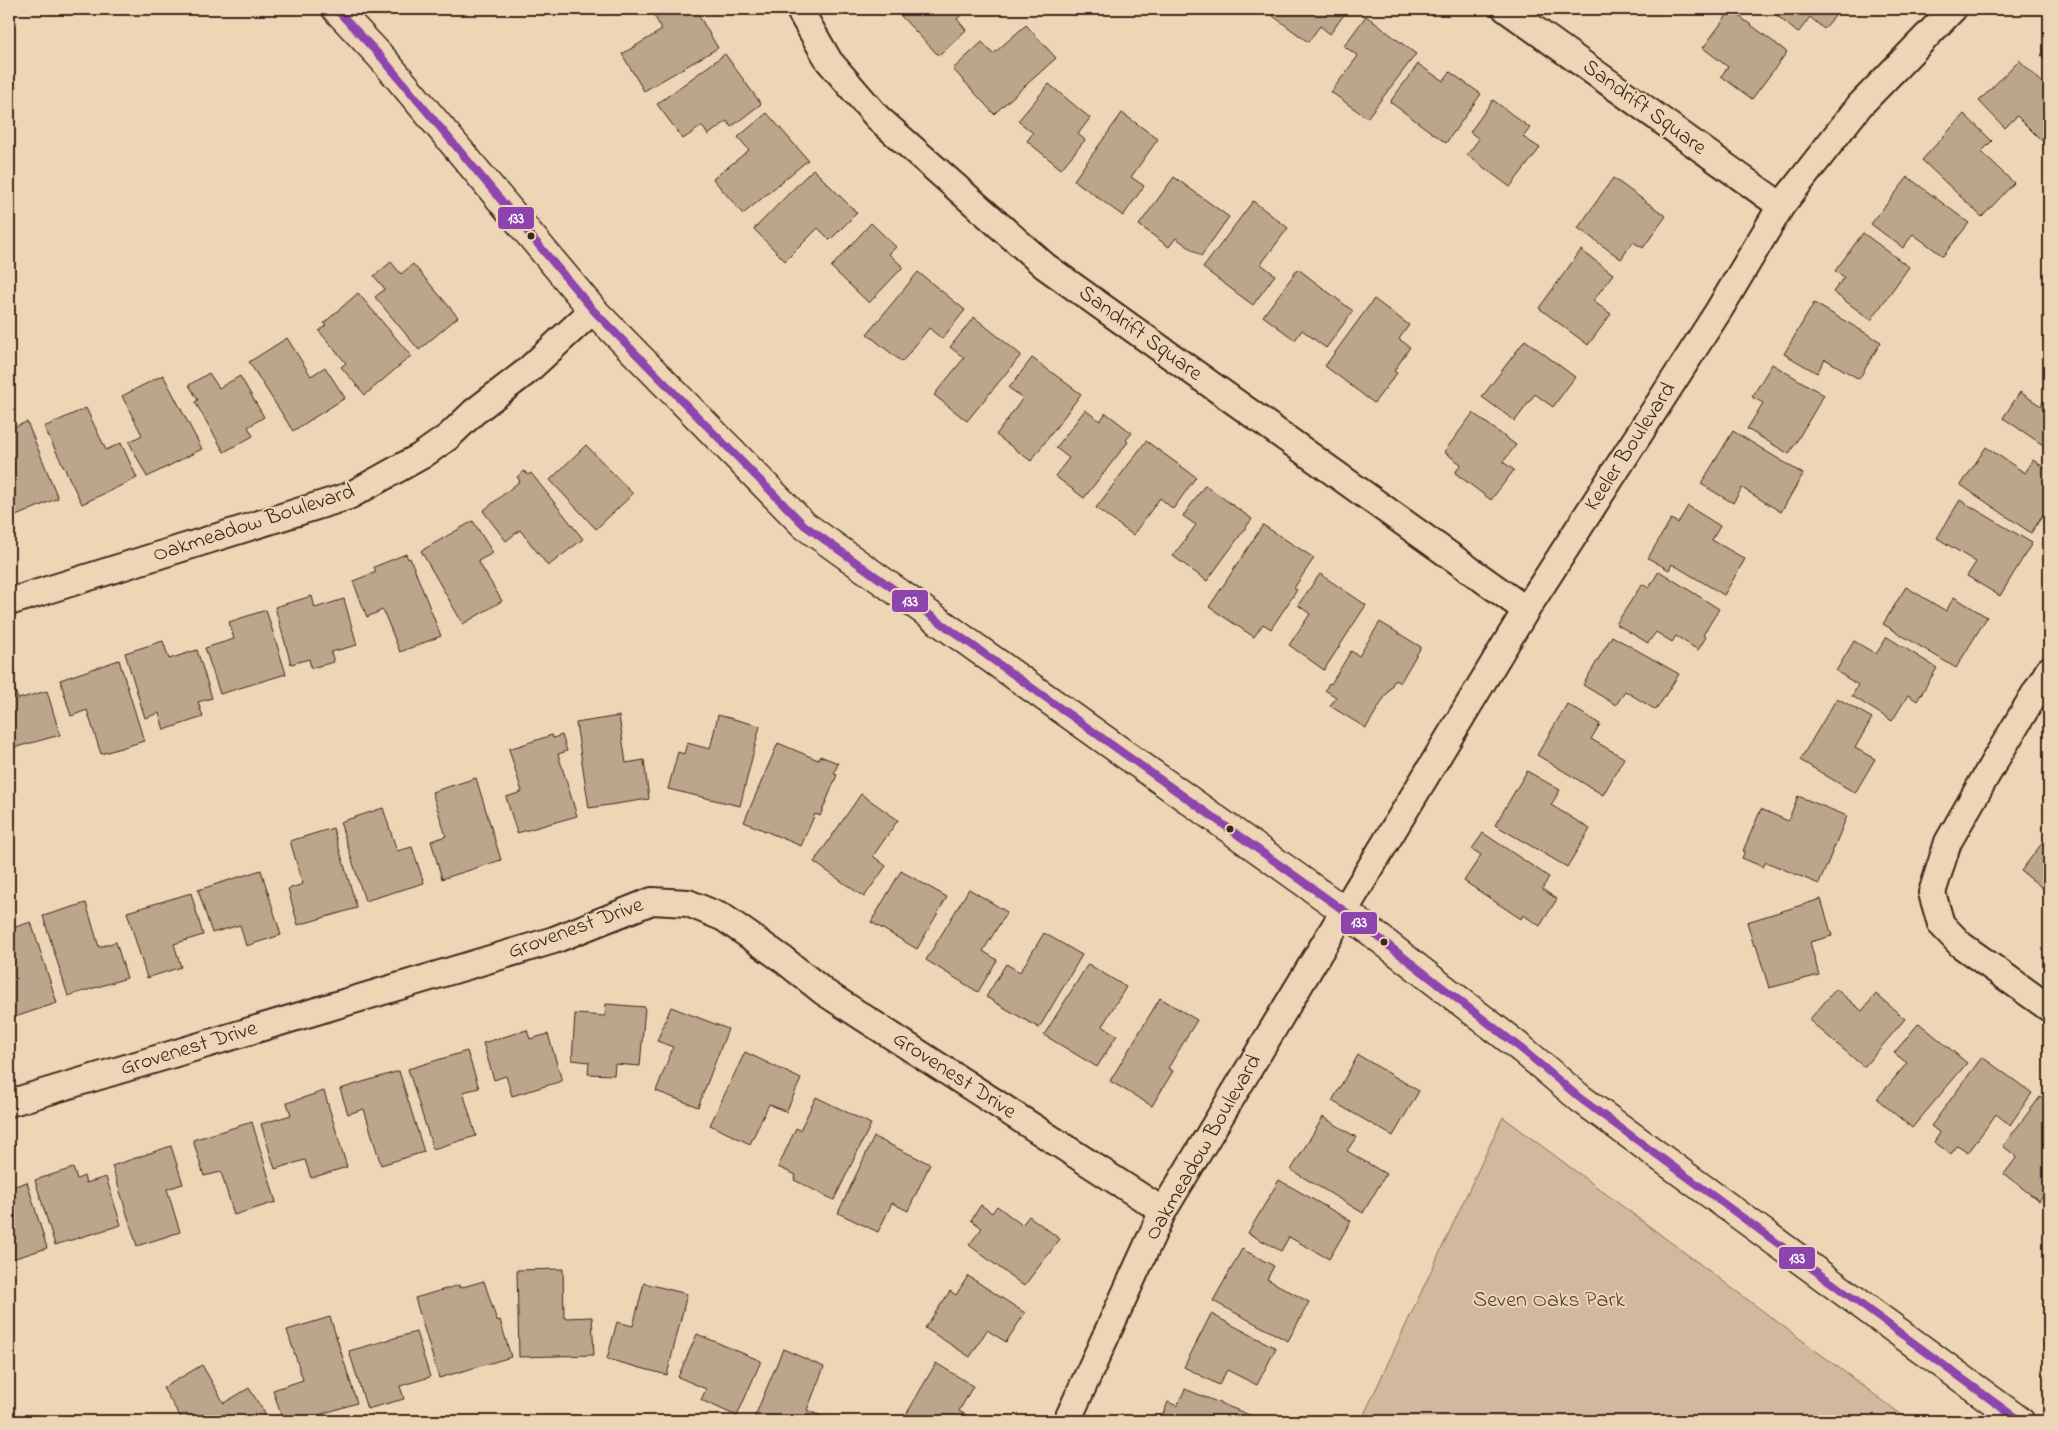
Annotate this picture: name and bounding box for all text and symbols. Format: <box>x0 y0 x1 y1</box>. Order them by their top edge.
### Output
street label: Sandrift Square <box>1575 52 1713 164</box>
line badge: 133 <box>497 206 535 230</box>
text: 133 <box>508 209 524 230</box>
unlabelled marker <box>526 231 536 241</box>
street label: Sandrift Square <box>1071 278 1209 390</box>
street label: Keeler Boulevard <box>1577 376 1685 518</box>
street label: Oakmeadow Boulevard <box>149 476 359 572</box>
line badge: 133 <box>891 589 929 613</box>
text: 133 <box>902 592 918 613</box>
unlabelled marker <box>1225 824 1235 834</box>
street label: Grovenest Drive <box>504 890 648 968</box>
line badge: 133 <box>1340 911 1378 935</box>
text: 133 <box>1351 913 1367 934</box>
unlabelled marker <box>1379 937 1389 947</box>
street label: Grovenest Drive <box>117 1013 262 1085</box>
street label: Grovenest Drive <box>886 1024 1022 1128</box>
street label: Oakmeadow Boulevard <box>1138 1049 1270 1247</box>
line badge: 133 <box>1778 1246 1816 1270</box>
text: 133 <box>1789 1249 1805 1270</box>
park label: Seven Oaks Park <box>1473 1285 1625 1317</box>

